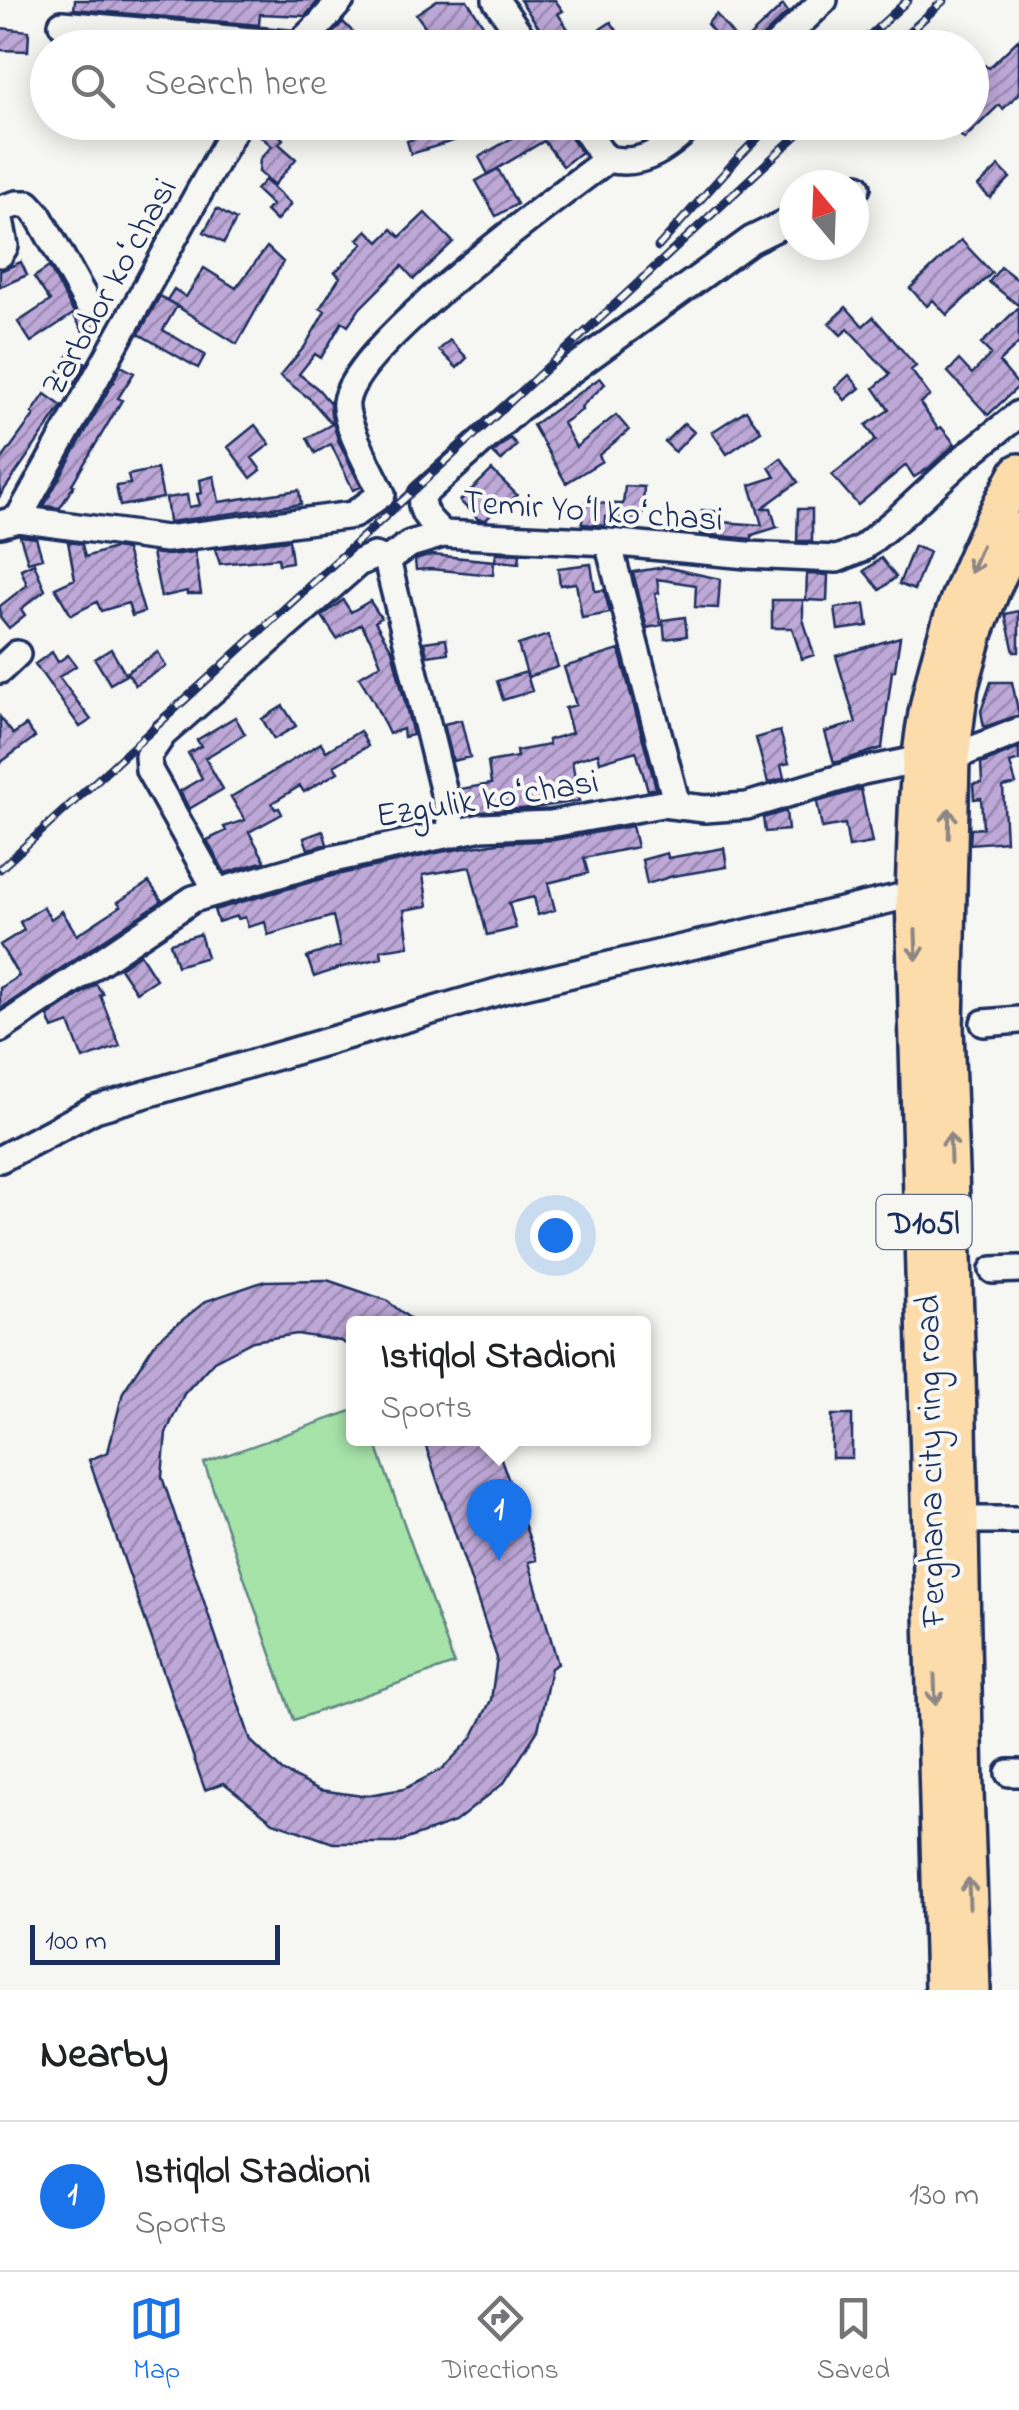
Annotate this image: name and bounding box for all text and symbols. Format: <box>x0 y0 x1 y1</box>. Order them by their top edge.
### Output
search box <box>30 30 989 140</box>
text: Search here <box>145 57 327 113</box>
icon: search <box>65 58 120 113</box>
street label: Zarbdor koʻchasi <box>30 169 192 406</box>
north arrow <box>779 170 869 260</box>
street label: Temir Yoʻl koʻchasi <box>461 478 725 547</box>
one-way arrow <box>966 543 984 574</box>
street label: Ezgulik koʻchasi <box>373 758 602 843</box>
one-way arrow <box>940 807 959 839</box>
one-way arrow <box>906 929 925 961</box>
one-way arrow <box>940 1132 959 1164</box>
road number: D105l <box>876 1195 972 1249</box>
your location <box>530 1210 581 1261</box>
street label: Ferghana city ring road <box>904 1294 961 1629</box>
popup <box>346 1316 651 1446</box>
text: Istiqlol Stadioni <box>381 1330 616 1386</box>
text: Sports <box>381 1386 472 1433</box>
pin: 1 <box>466 1478 532 1561</box>
one-way arrow <box>926 1674 945 1706</box>
one-way arrow <box>959 1877 978 1909</box>
scale bar <box>30 1920 280 1964</box>
text: 100 m <box>45 1922 107 1963</box>
text: Nearby <box>40 2025 168 2086</box>
text: Istiqlol Stadioni <box>135 2145 371 2201</box>
text: 1 <box>67 2173 78 2220</box>
text: 130 m <box>909 2173 979 2220</box>
text: Sports <box>135 2201 227 2248</box>
tab: Map <box>129 2291 184 2392</box>
tab: Directions <box>442 2291 559 2392</box>
tab: Saved <box>817 2291 890 2392</box>

